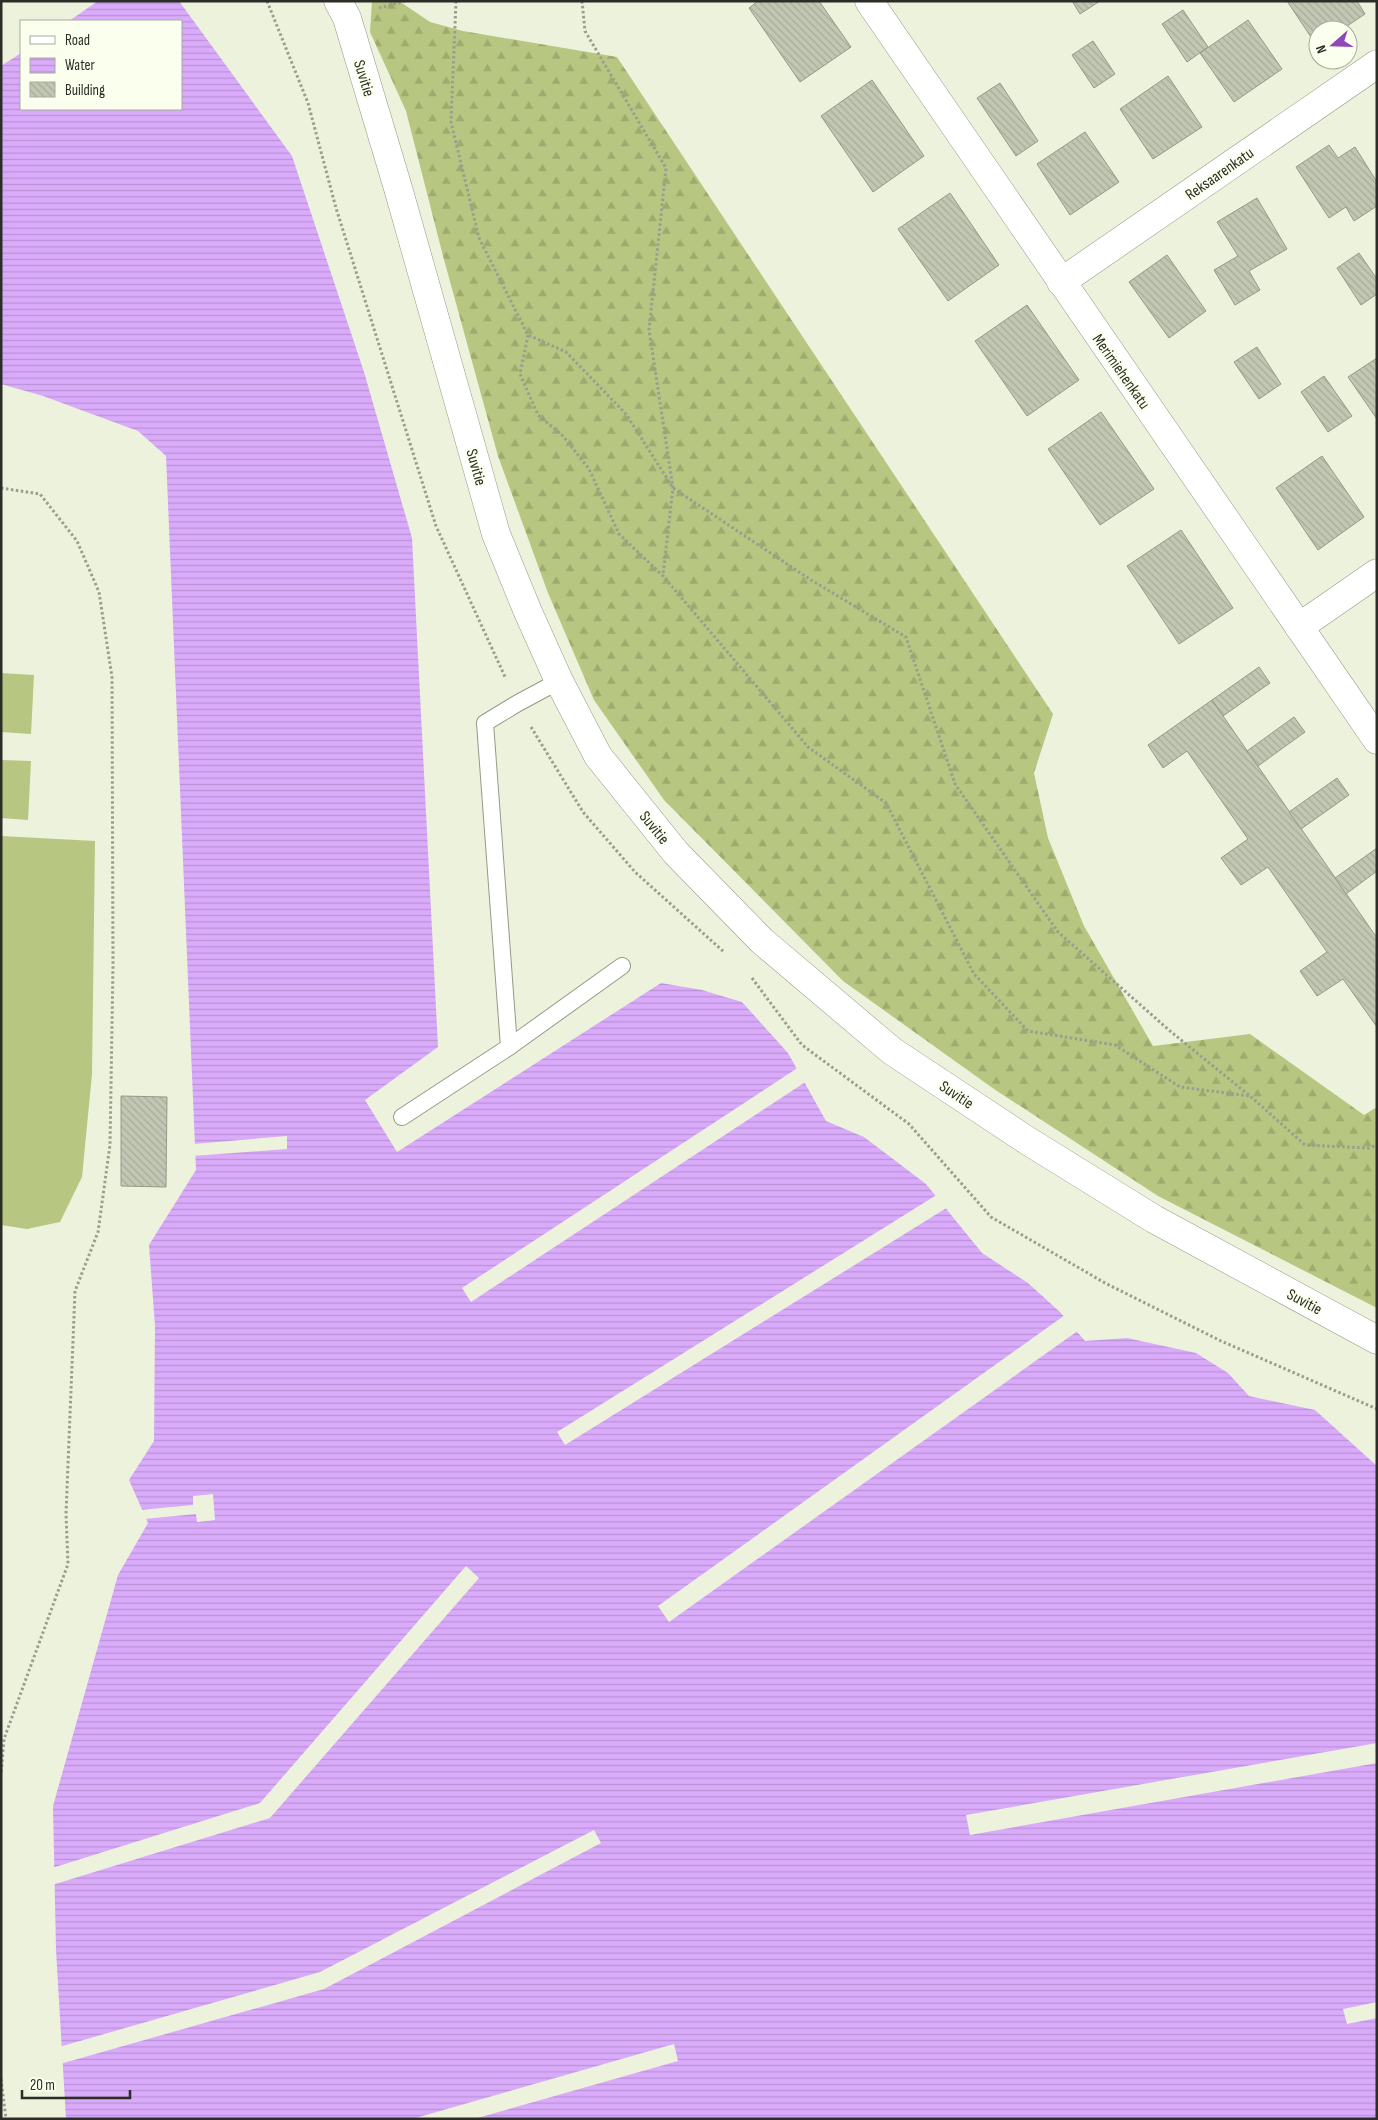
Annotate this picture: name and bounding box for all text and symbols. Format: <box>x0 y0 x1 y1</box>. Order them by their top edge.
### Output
legend <box>20 20 182 110</box>
north arrow <box>1308 20 1358 70</box>
text: Road <box>65 31 90 50</box>
text: N <box>1312 43 1331 56</box>
text: Water <box>65 56 96 75</box>
street label: Suvitie <box>349 58 378 99</box>
text: Building <box>65 81 105 100</box>
street label: Reksaarenkatu <box>1182 144 1258 205</box>
street label: Merimiehenkatu <box>1088 331 1154 413</box>
street label: Suvitie <box>461 447 490 488</box>
street label: Suvitie <box>635 808 673 848</box>
street label: Suvitie <box>936 1077 977 1113</box>
street label: Suvitie <box>1284 1285 1325 1319</box>
scale bar <box>22 2068 130 2100</box>
text: 20 m <box>30 2076 55 2095</box>

